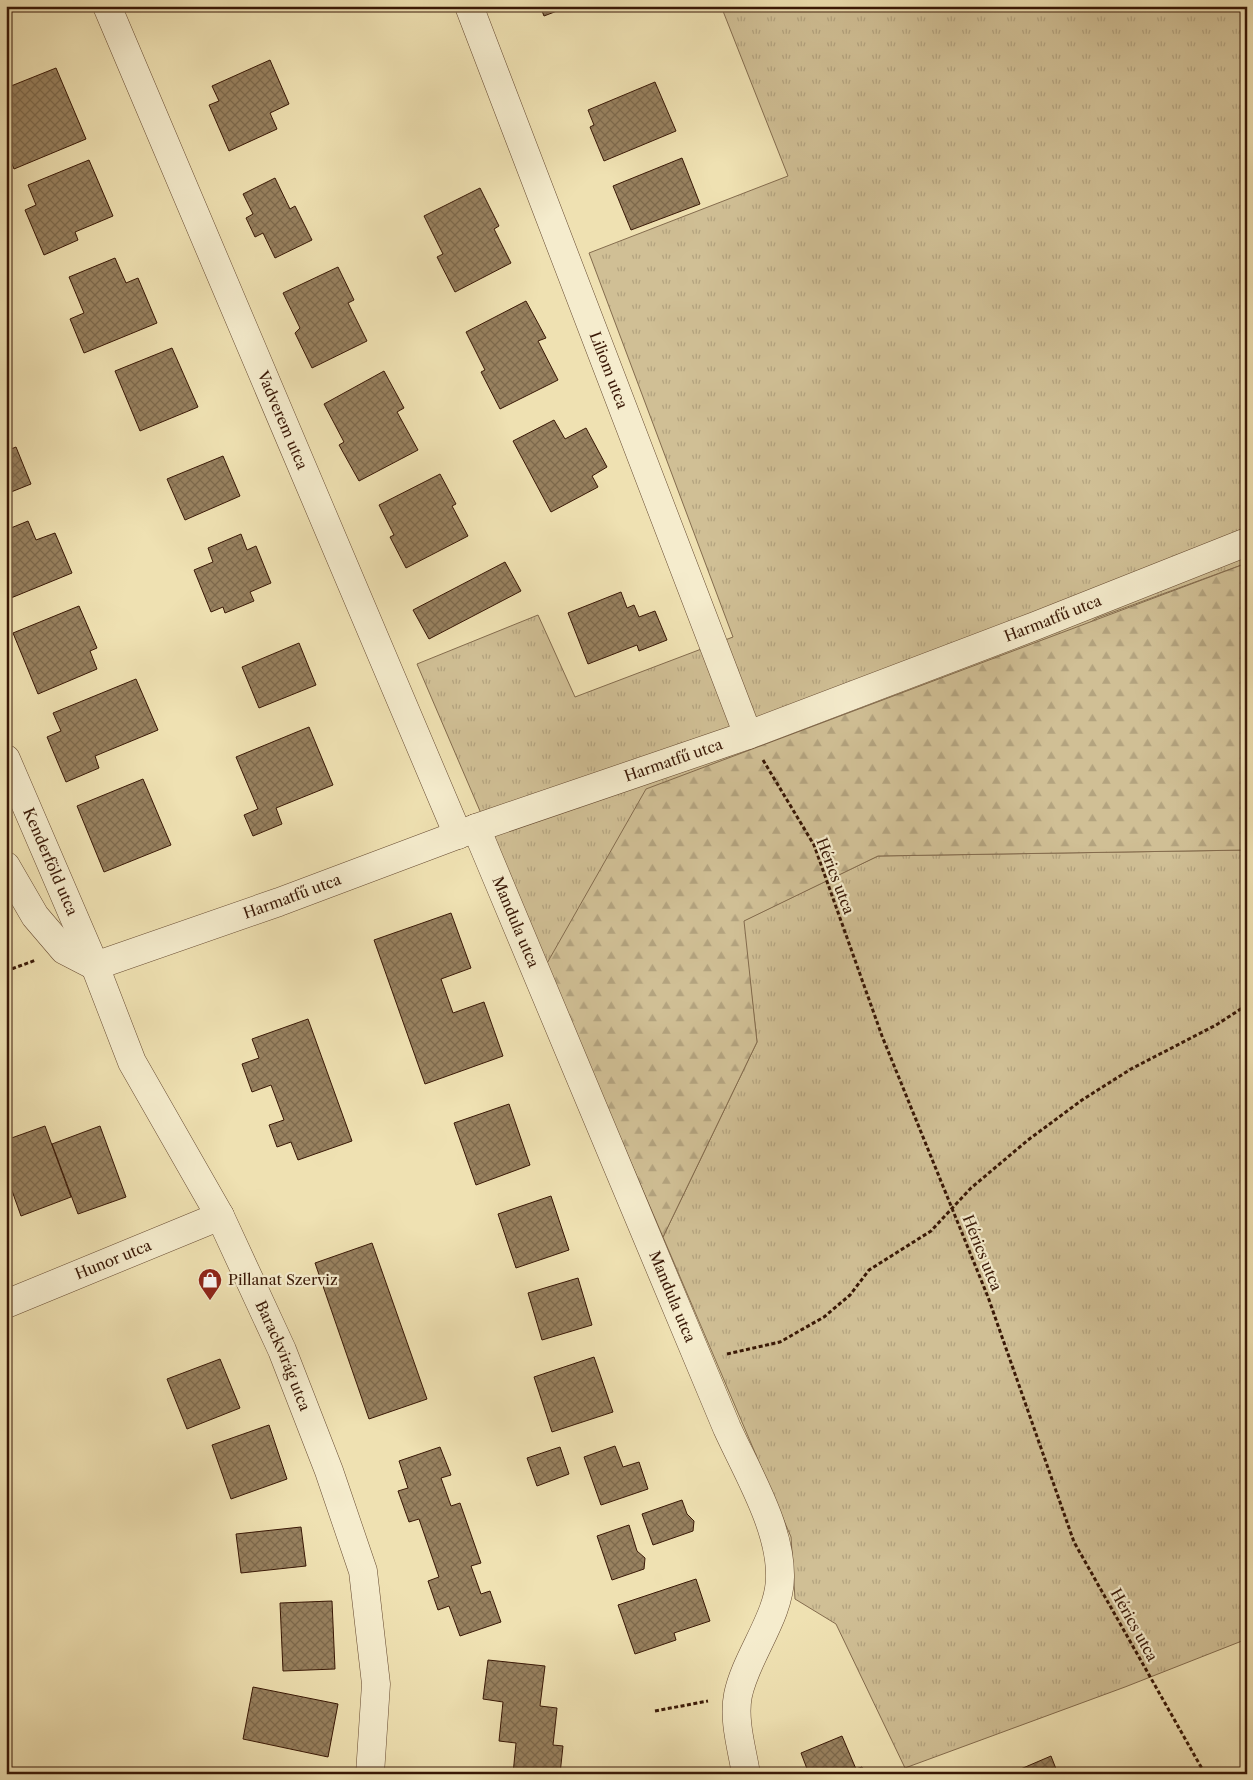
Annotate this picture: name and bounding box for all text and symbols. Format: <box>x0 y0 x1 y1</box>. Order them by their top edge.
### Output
street label: Liliom utca <box>586 329 632 411</box>
street label: Vadverem utca <box>253 367 312 472</box>
street label: Harmatfű utca <box>1001 591 1104 646</box>
street label: Harmatfű utca <box>622 734 725 786</box>
street label: Kenderföld utca <box>19 805 82 919</box>
street label: Hérics utca <box>812 835 859 917</box>
street label: Harmatfű utca <box>241 870 344 923</box>
street label: Mandula utca <box>488 873 543 971</box>
street label: Hérics utca <box>959 1212 1006 1294</box>
street label: Hunor utca <box>72 1235 154 1284</box>
street label: Mandula utca <box>645 1248 700 1345</box>
shop icon: Pillanat Szerviz <box>197 1267 223 1301</box>
place label: Pillanat Szerviz <box>228 1270 338 1289</box>
street label: Barackvirág utca <box>251 1298 315 1414</box>
street label: Hérics utca <box>1107 1585 1162 1665</box>

